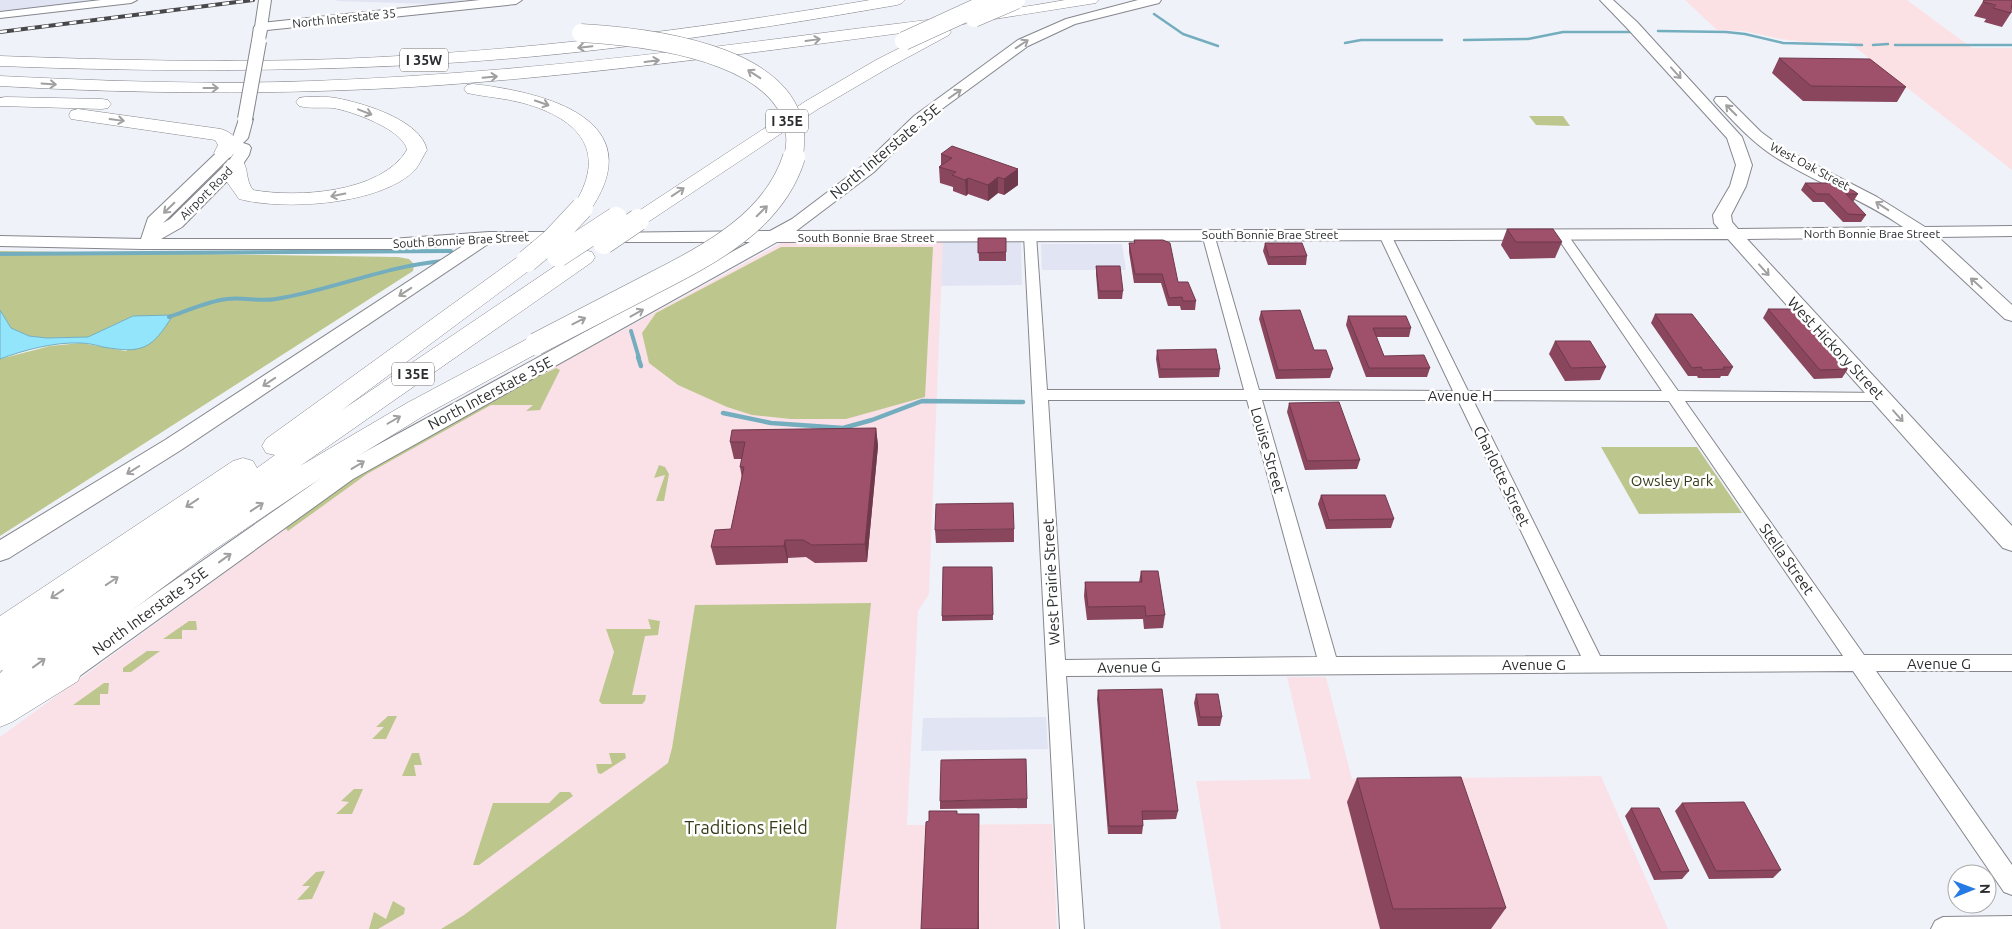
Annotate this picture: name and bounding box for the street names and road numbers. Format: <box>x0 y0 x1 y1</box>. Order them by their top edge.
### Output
street label: North Interstate 35 <box>292 6 396 30</box>
road number: I 35W <box>400 48 448 72</box>
street label: North Interstate 35E <box>827 100 943 202</box>
road number: I 35E <box>766 110 808 132</box>
street label: West Oak Street <box>1768 140 1852 193</box>
street label: Airport Road <box>177 164 235 222</box>
street label: North Bonnie Brae Street <box>1804 227 1940 240</box>
street label: South Bonnie Brae Street <box>1202 228 1338 241</box>
street label: South Bonnie Brae Street <box>393 230 530 250</box>
street label: South Bonnie Brae Street <box>798 231 934 244</box>
street label: West Hickory Street <box>1784 293 1888 403</box>
street label: North Interstate 35E <box>425 353 555 433</box>
road number: I 35E <box>392 362 434 386</box>
street label: Avenue H <box>1428 387 1492 404</box>
street label: Louise Street <box>1248 405 1288 495</box>
street label: Charlotte Street <box>1470 423 1534 529</box>
street label: West Prairie Street <box>1039 518 1063 646</box>
street label: Stella Street <box>1756 520 1818 598</box>
street label: North Interstate 35E <box>89 563 211 659</box>
street label: Avenue G <box>1907 655 1971 672</box>
street label: Avenue G <box>1502 656 1566 673</box>
street label: Avenue G <box>1097 658 1161 676</box>

